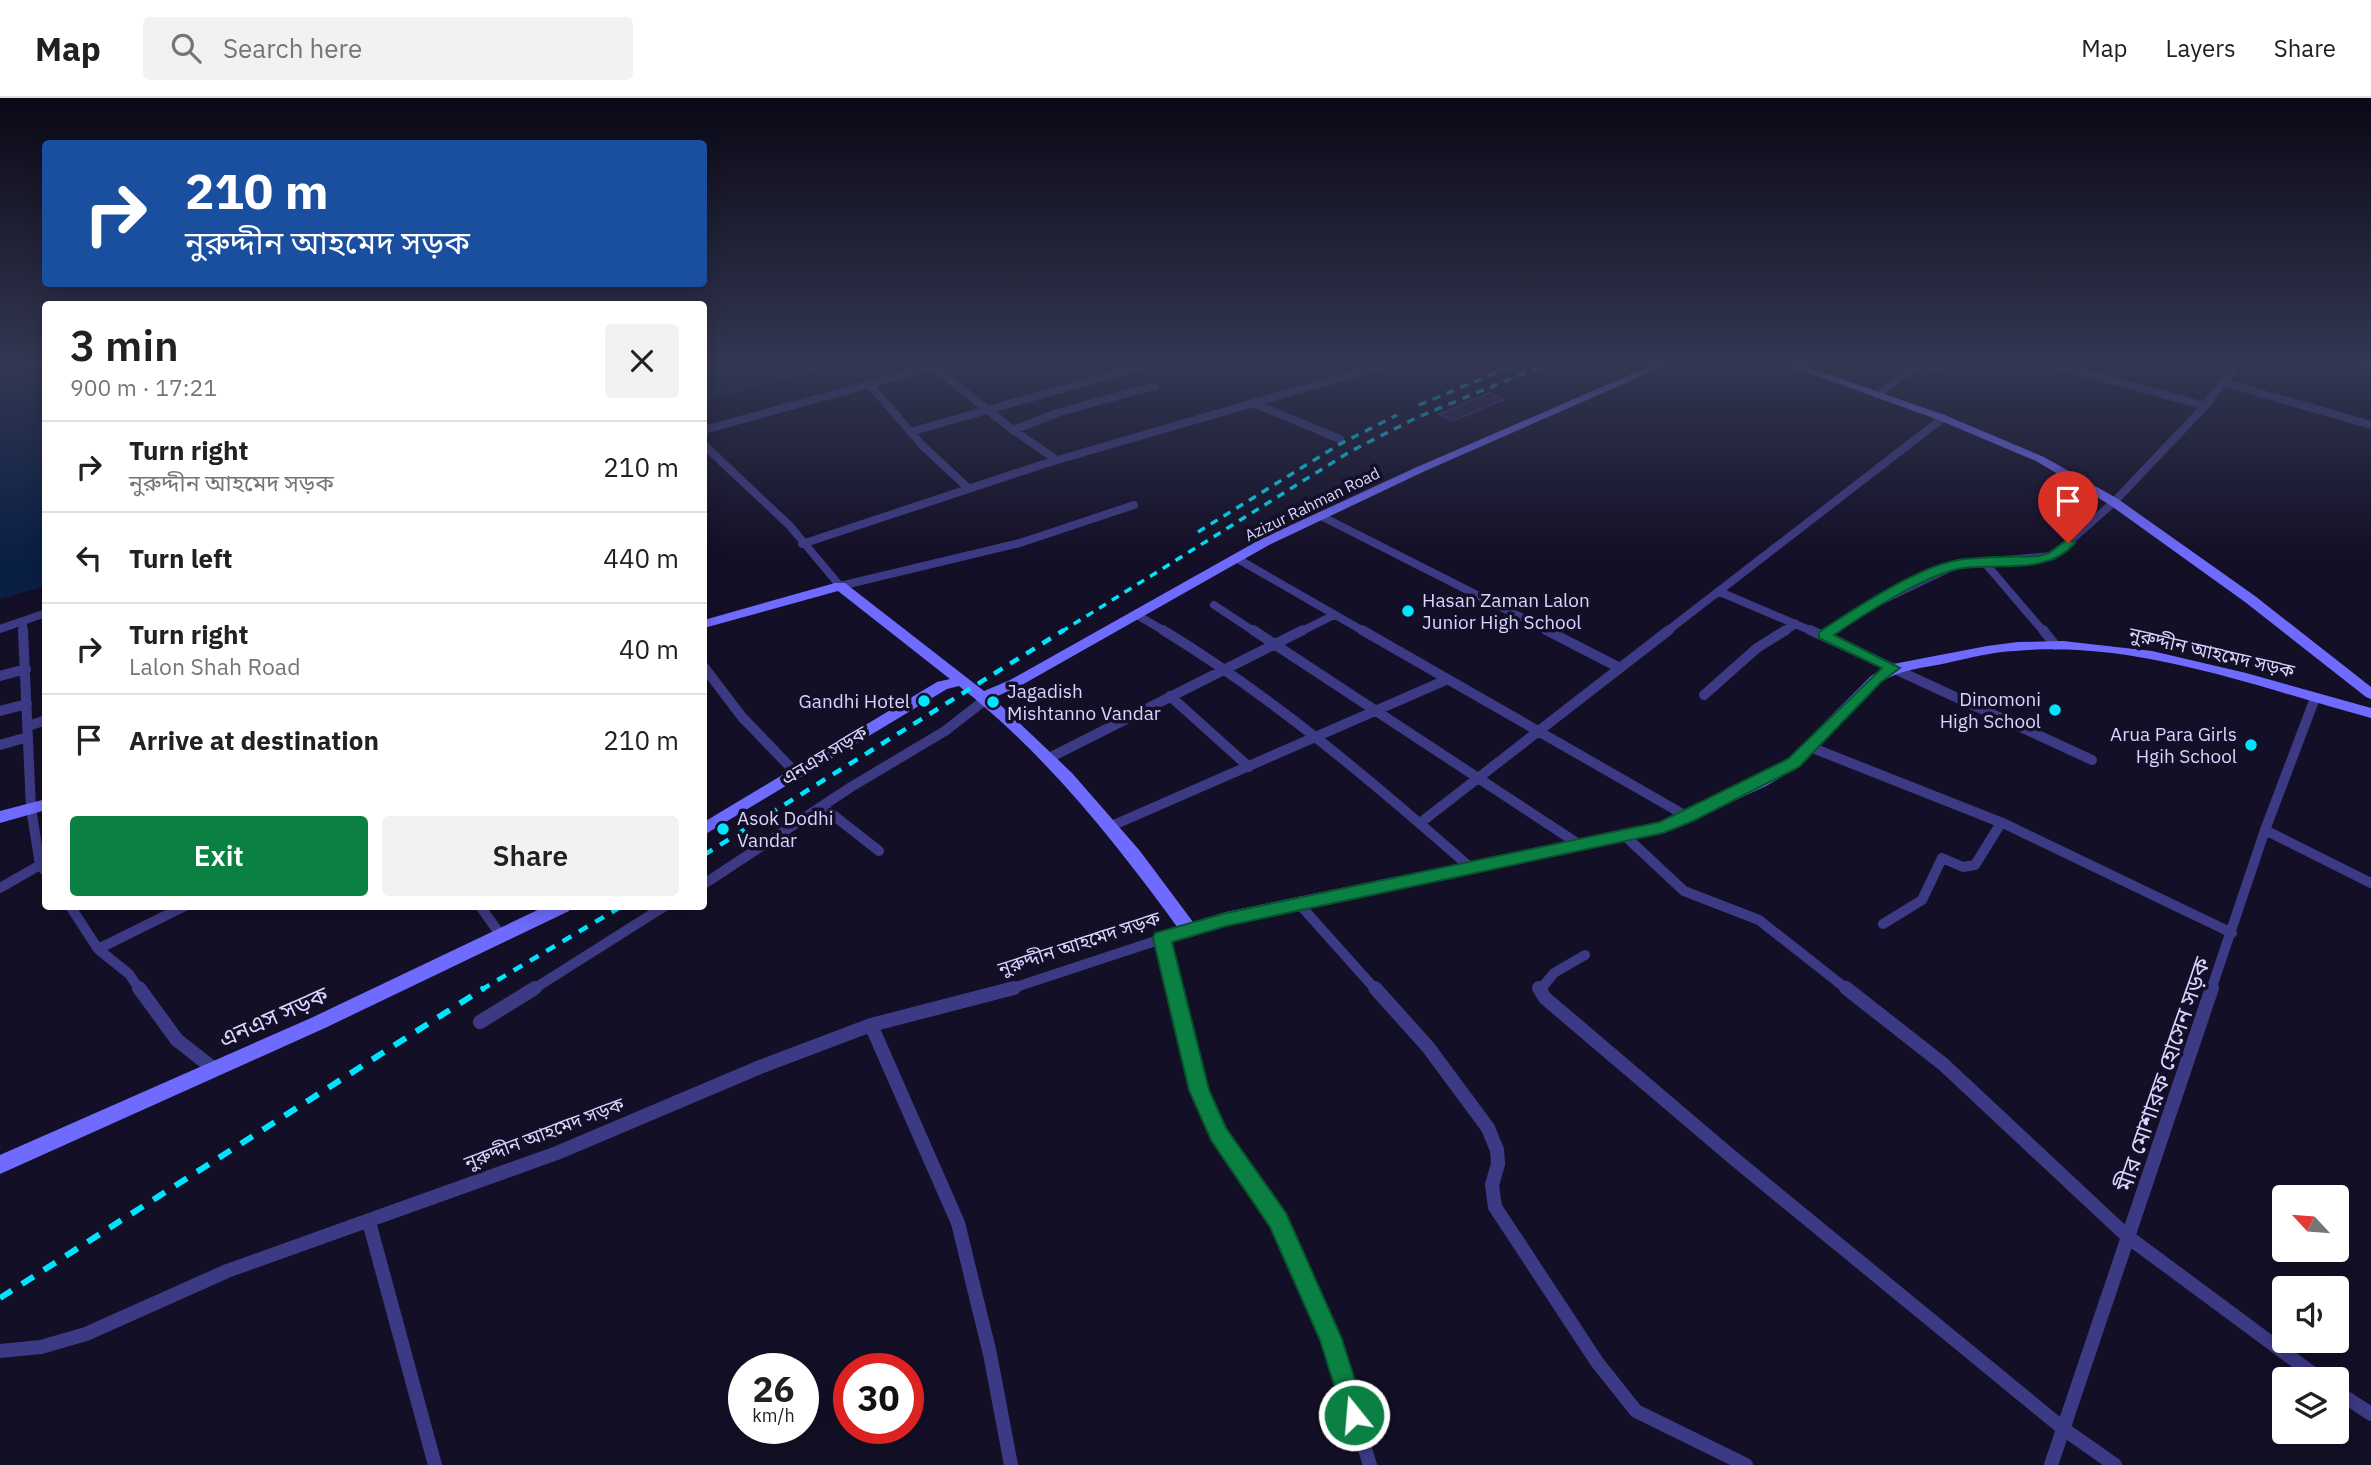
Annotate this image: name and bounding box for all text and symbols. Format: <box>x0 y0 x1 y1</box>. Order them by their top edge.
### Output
search box <box>143 17 633 80</box>
text: Map <box>35 27 101 70</box>
icon: search <box>167 29 205 67</box>
text: Search here <box>223 31 362 65</box>
text: Map <box>2081 32 2128 64</box>
text: Layers <box>2166 32 2236 64</box>
text: Share <box>2274 32 2336 64</box>
text: 210 m <box>185 159 329 222</box>
icon: right <box>70 168 161 259</box>
text: নুরুদ্দীন আহমেদ সড়ক <box>185 221 470 263</box>
text: 3 min <box>70 318 179 373</box>
button: close <box>605 324 679 398</box>
text: 900 m · 17:21 <box>70 372 217 402</box>
text: Turn right <box>129 433 248 467</box>
icon: right <box>70 448 108 486</box>
text: 210 m <box>603 450 679 484</box>
street label: Azizur Rahman Road <box>1241 463 1383 545</box>
text: নুরুদ্দীন আহমেদ সড়ক <box>129 467 334 497</box>
pin <box>2038 471 2098 543</box>
icon: arrive <box>2049 482 2087 520</box>
icon: left <box>70 539 108 577</box>
text: Turn left <box>129 541 232 575</box>
text: 440 m <box>603 541 679 575</box>
place label: Hasan Zaman Lalon Junior High School <box>1422 588 1590 634</box>
marker: Hasan Zaman Lalon Junior High School <box>1400 603 1416 619</box>
text: Turn right <box>129 617 248 651</box>
street label: নুরুদ্দীন আহমেদ সড়ক <box>2126 621 2298 683</box>
icon: right <box>70 630 108 668</box>
text: 40 m <box>619 632 679 666</box>
text: Lalon Shah Road <box>129 651 301 681</box>
place label: Jagadish Mishtanno Vandar <box>1007 679 1161 725</box>
place label: Dinomoni High School <box>1940 687 2041 733</box>
place label: Gandhi Hotel <box>799 689 910 713</box>
marker: Gandhi Hotel <box>916 693 932 709</box>
marker: Jagadish Mishtanno Vandar <box>985 694 1001 710</box>
marker: Dinomoni High School <box>2047 702 2063 718</box>
street label: এনএস সড়ক <box>777 720 872 790</box>
icon: arrive <box>70 721 108 759</box>
place label: Arua Para Girls Hgih School <box>2110 722 2237 768</box>
text: Arrive at destination <box>129 723 379 757</box>
text: 210 m <box>603 723 679 757</box>
marker: Arua Para Girls Hgih School <box>2243 737 2259 753</box>
place label: Asok Dodhi Vandar <box>737 806 834 852</box>
button: Exit <box>70 816 368 896</box>
button: Share <box>382 816 679 896</box>
marker: Asok Dodhi Vandar <box>715 821 731 837</box>
street label: নুরুদ্দীন আহমেদ সড়ক <box>994 905 1164 981</box>
street label: মীর মোশারফ হোসেন সড়ক <box>2107 953 2216 1196</box>
street label: এনএস সড়ক <box>214 978 333 1053</box>
street label: নুরুদ্দীন আহমেদ সড়ক <box>460 1091 628 1175</box>
north arrow <box>2272 1185 2348 1262</box>
map controls <box>2272 1185 2349 1444</box>
button: sound <box>2272 1276 2349 1353</box>
speed limit sign: 30 <box>833 1353 924 1444</box>
text: 26 <box>752 1366 795 1412</box>
button: layers <box>2272 1367 2349 1444</box>
position arrow <box>1317 1378 1391 1452</box>
text: km/h <box>752 1404 795 1427</box>

